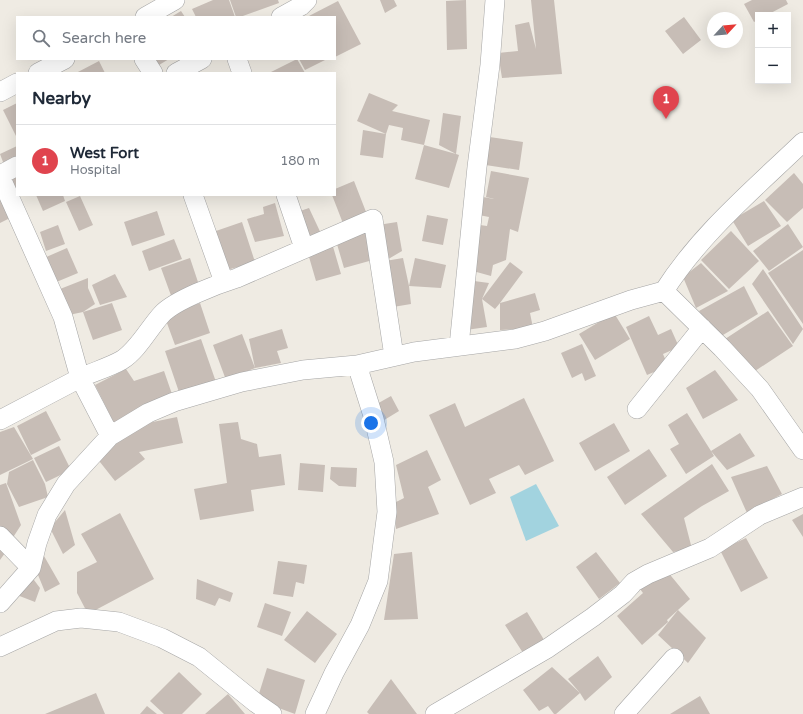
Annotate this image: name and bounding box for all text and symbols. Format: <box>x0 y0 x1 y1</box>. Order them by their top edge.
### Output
north arrow <box>707 12 743 48</box>
map controls <box>755 12 791 84</box>
button: + <box>755 12 791 48</box>
search box <box>16 16 336 60</box>
icon: search <box>30 27 52 49</box>
text: Search here <box>62 29 146 47</box>
button: − <box>755 48 791 84</box>
pin: 1 <box>653 86 679 119</box>
text: Nearby <box>32 88 91 109</box>
text: West Fort <box>70 144 139 162</box>
text: 1 <box>41 153 49 169</box>
text: 180 m <box>280 153 320 169</box>
text: Hospital <box>70 162 121 178</box>
your location <box>361 413 381 433</box>

